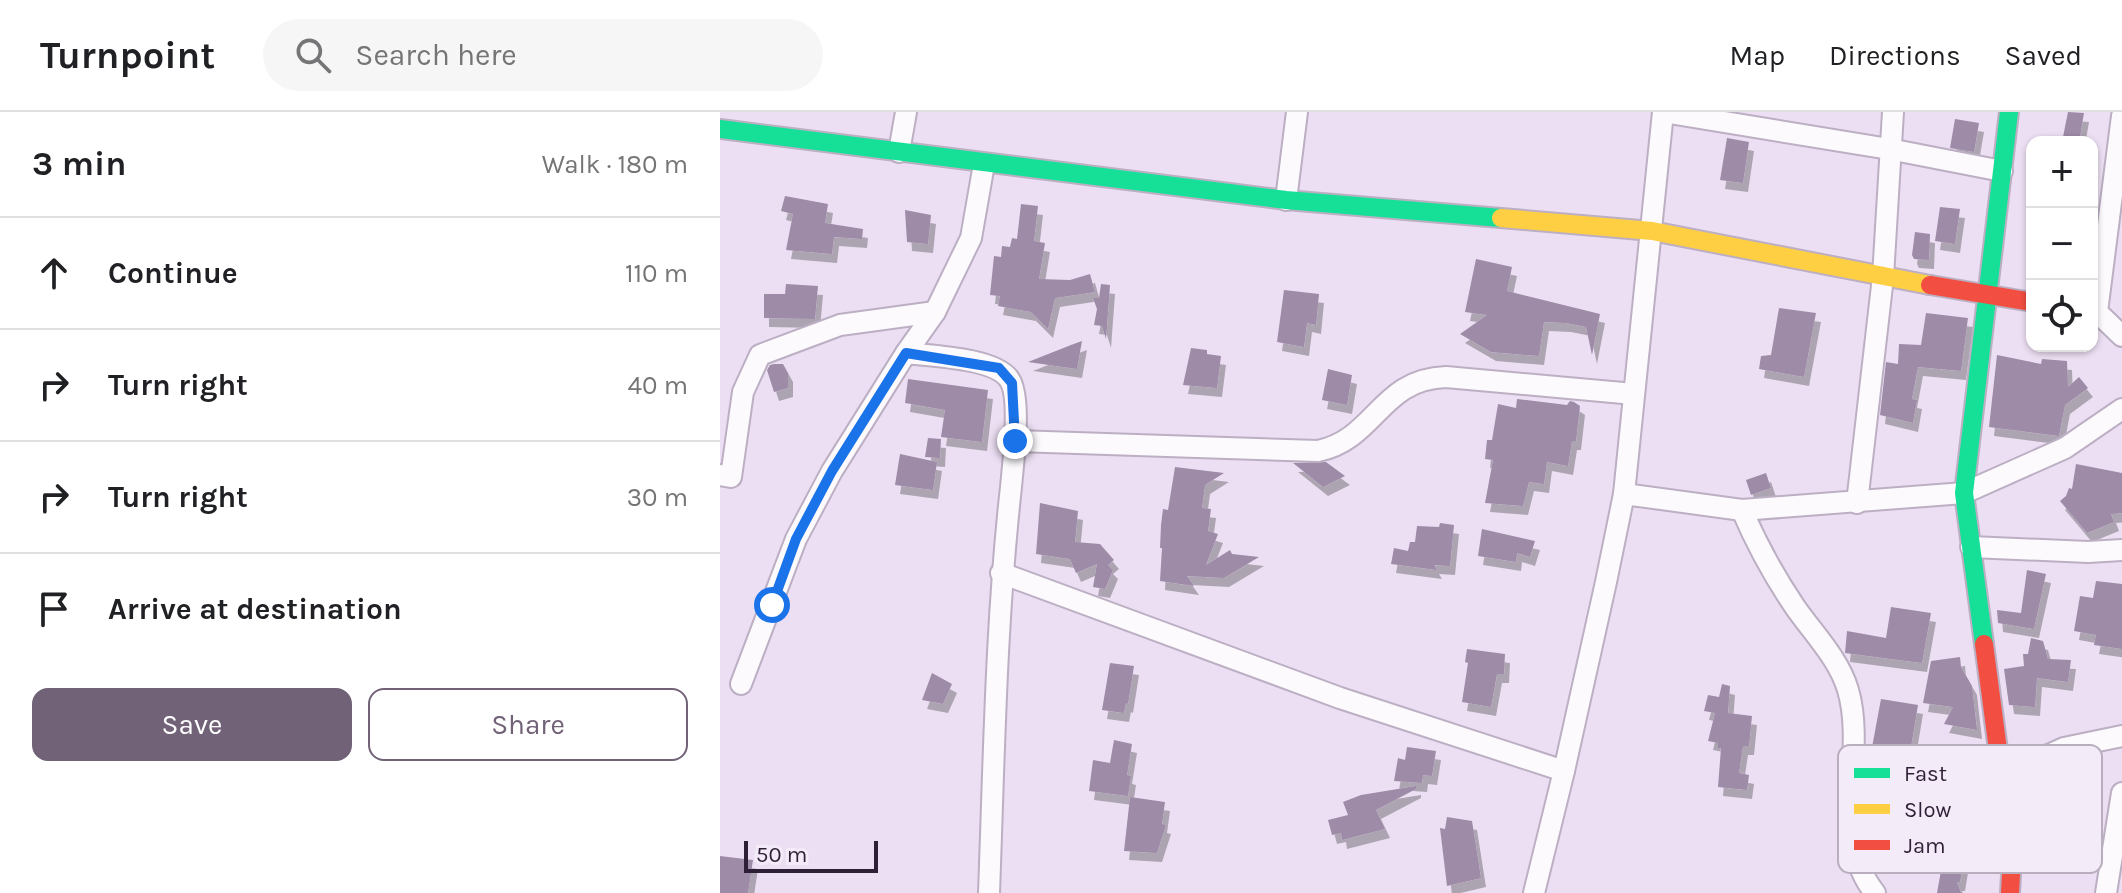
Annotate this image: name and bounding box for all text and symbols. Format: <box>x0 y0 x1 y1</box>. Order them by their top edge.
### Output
search box <box>263 19 823 91</box>
text: Turnpoint <box>40 33 215 78</box>
icon: search <box>291 33 335 77</box>
text: Search here <box>355 37 517 73</box>
text: Map <box>1730 39 1785 72</box>
text: Directions <box>1829 39 1961 72</box>
text: Saved <box>2005 39 2082 72</box>
map controls <box>2026 136 2098 352</box>
button: + <box>2026 136 2098 208</box>
text: 3 min <box>32 144 126 184</box>
text: Walk · 180 m <box>542 149 688 180</box>
button: − <box>2026 208 2098 280</box>
icon: ahead <box>32 251 76 295</box>
text: Continue <box>108 255 238 291</box>
text: 110 m <box>625 258 688 289</box>
button: locate <box>2026 280 2098 352</box>
icon: right <box>32 363 76 407</box>
text: Turn right <box>108 367 248 403</box>
text: 40 m <box>628 370 688 401</box>
route end <box>997 423 1033 459</box>
icon: right <box>32 475 76 519</box>
text: Turn right <box>108 479 248 515</box>
text: 30 m <box>627 482 688 513</box>
icon: arrive <box>32 587 76 631</box>
route start <box>754 587 790 623</box>
text: Arrive at destination <box>108 591 402 627</box>
button: Save <box>32 688 352 761</box>
button: Share <box>368 688 688 761</box>
legend <box>1838 745 2102 873</box>
text: Fast <box>1904 761 1947 787</box>
text: Slow <box>1904 797 1951 823</box>
text: Jam <box>1904 833 1946 859</box>
scale bar <box>744 837 878 873</box>
text: 50 m <box>756 842 807 868</box>

